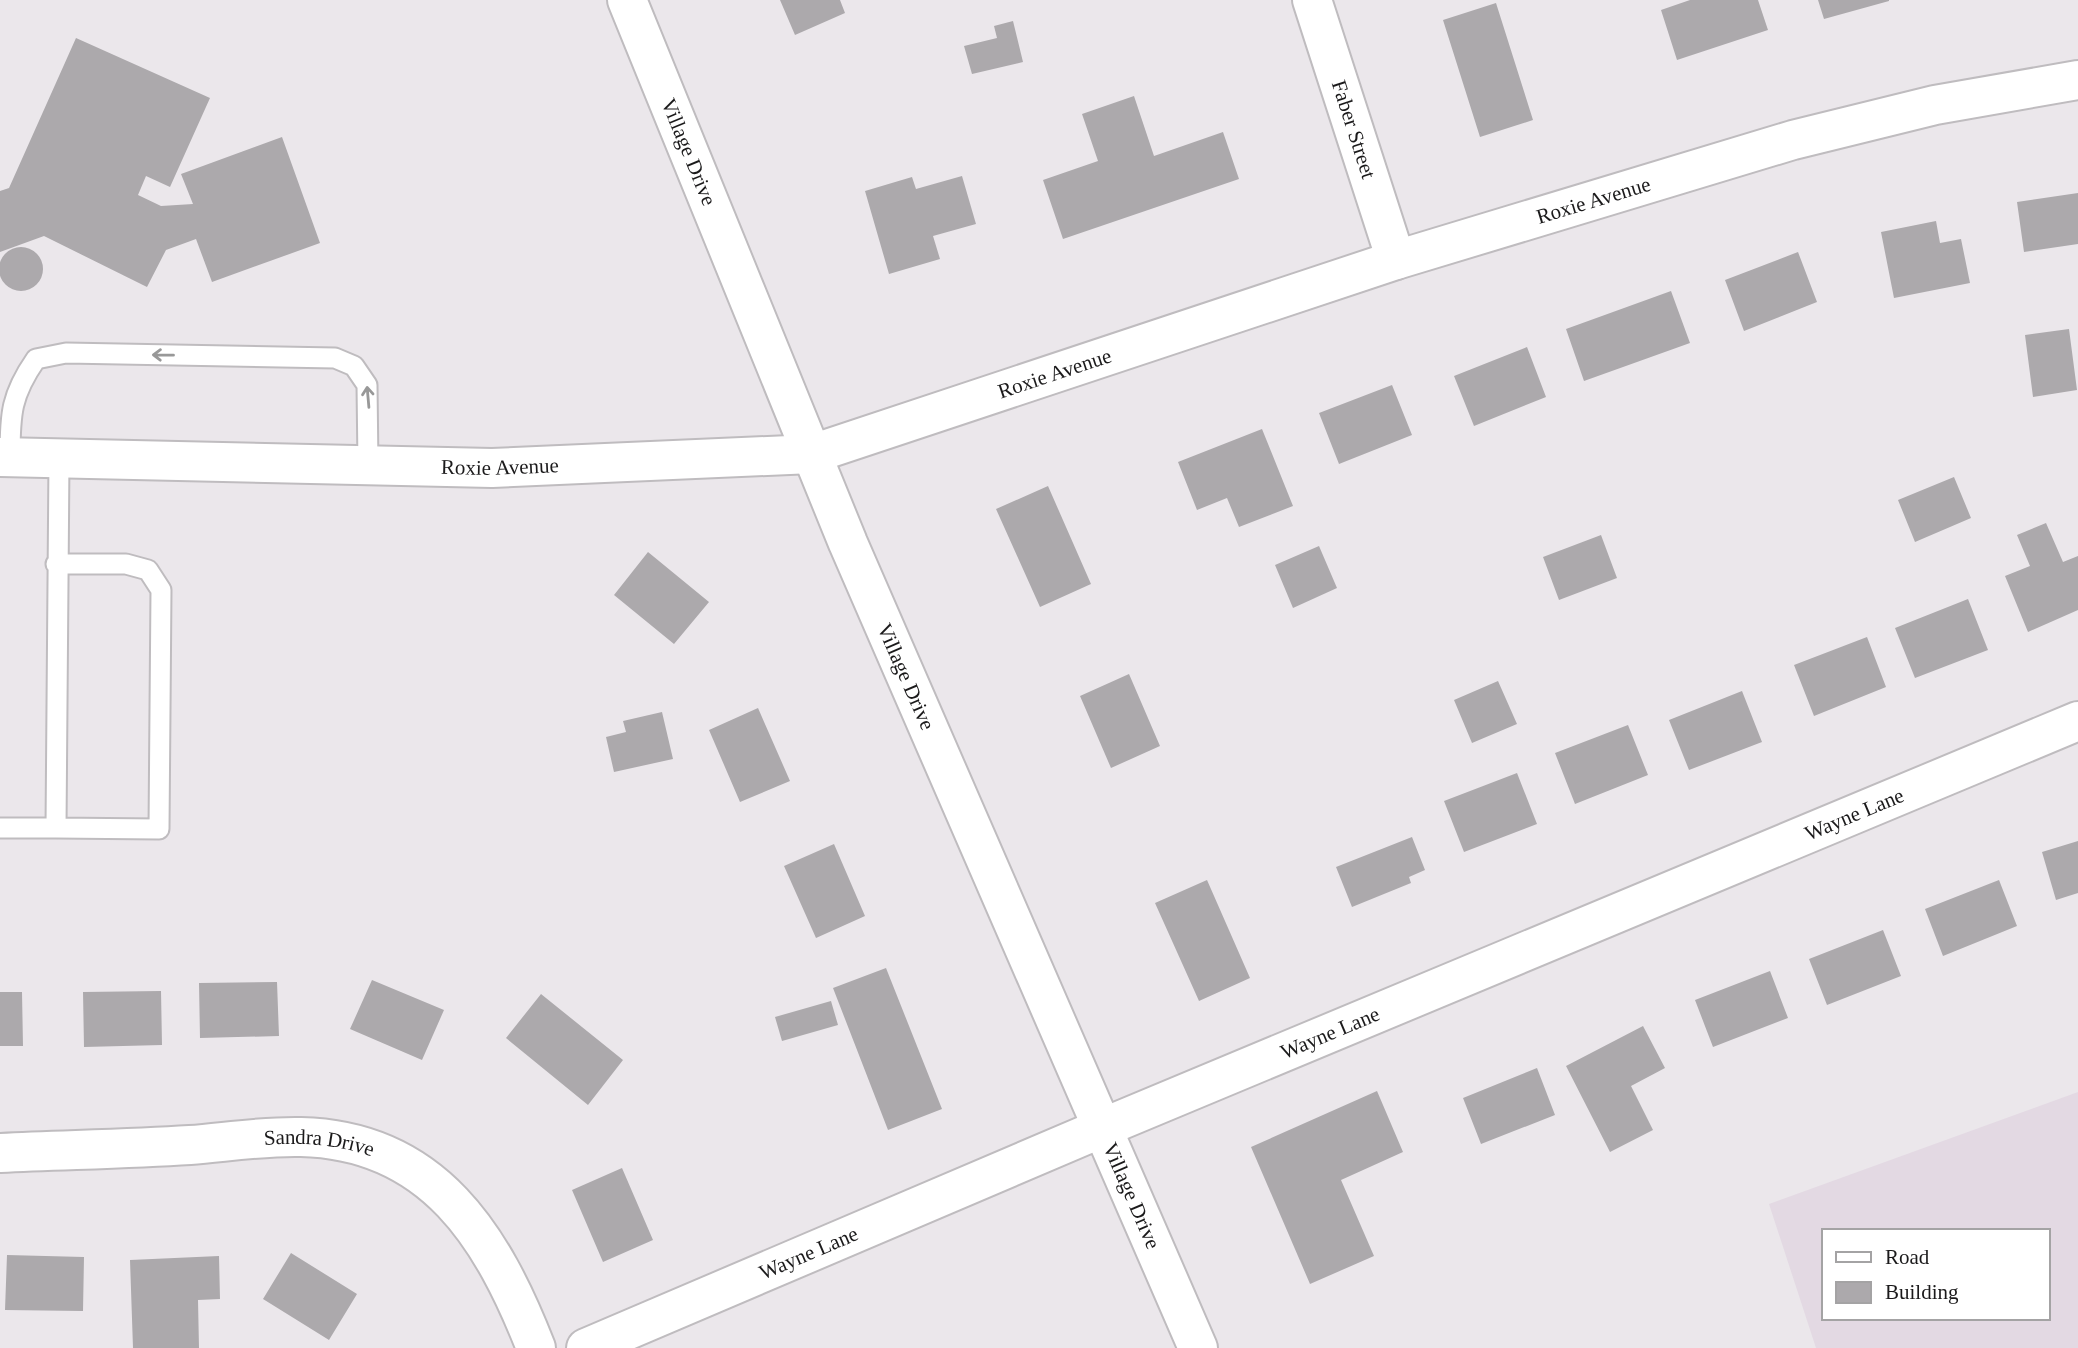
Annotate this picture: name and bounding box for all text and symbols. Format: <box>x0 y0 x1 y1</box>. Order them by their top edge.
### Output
street label: Faber Street <box>1327 77 1381 182</box>
street label: Village Drive <box>656 95 721 209</box>
street label: Roxie Avenue <box>1533 172 1653 229</box>
street label: Roxie Avenue <box>995 343 1114 403</box>
one-way arrow <box>152 348 175 362</box>
one-way arrow <box>361 386 374 409</box>
street label: Roxie Avenue <box>441 453 559 480</box>
street label: Village Drive <box>872 620 940 734</box>
street label: Wayne Lane <box>1801 783 1907 846</box>
street label: Wayne Lane <box>1277 1002 1383 1064</box>
street label: Sandra Drive <box>263 1125 378 1161</box>
street label: Village Drive <box>1098 1139 1165 1253</box>
street label: Wayne Lane <box>756 1221 862 1285</box>
legend <box>1822 1229 2050 1320</box>
text: Road <box>1885 1245 1930 1269</box>
text: Building <box>1885 1280 1959 1304</box>

